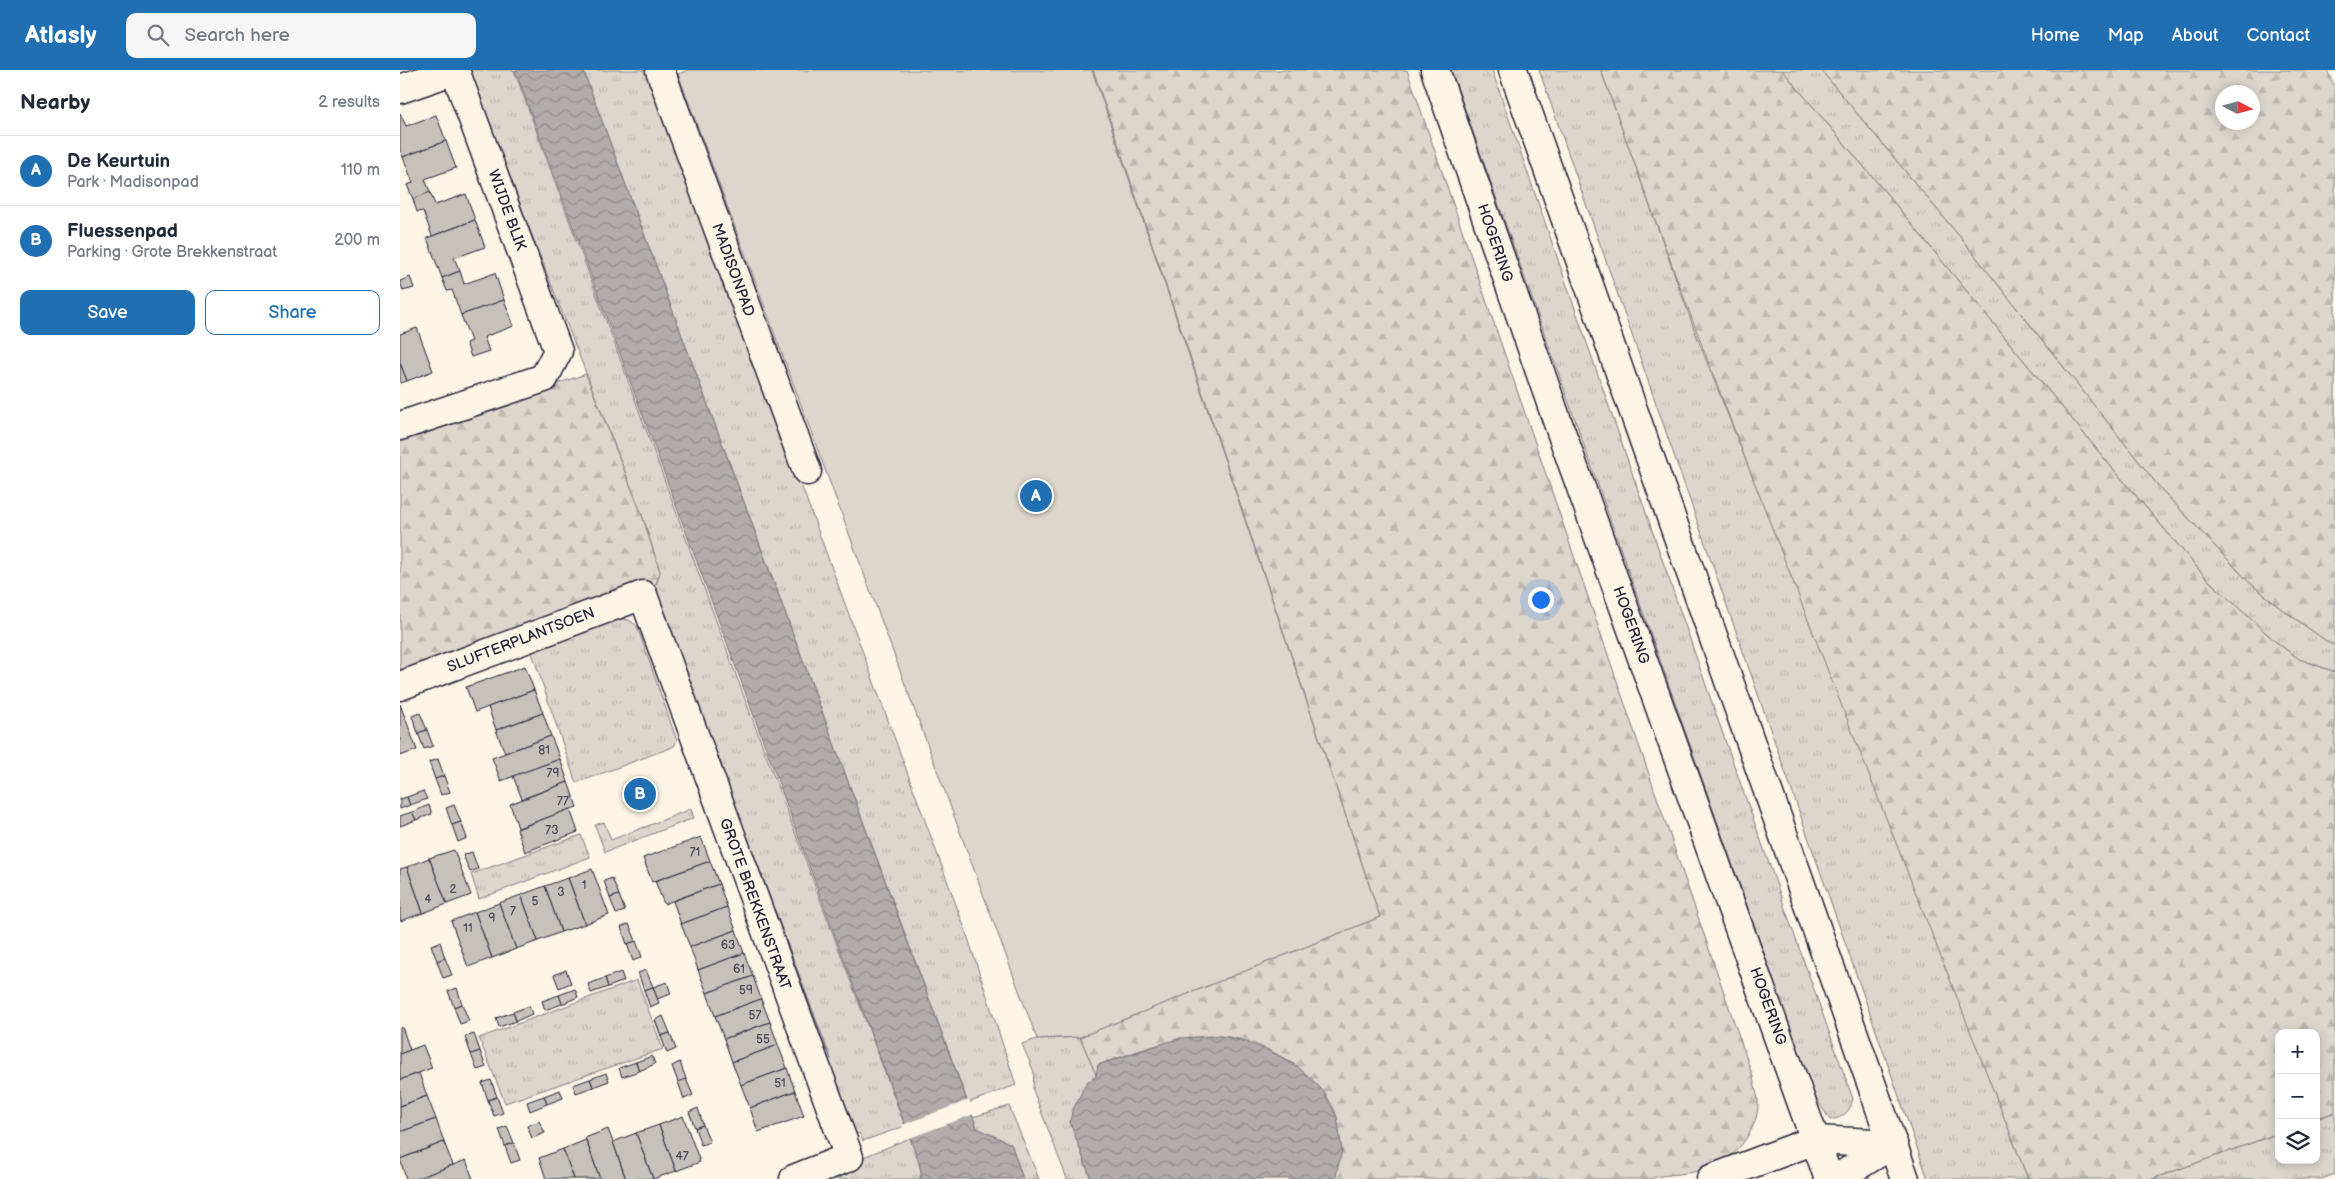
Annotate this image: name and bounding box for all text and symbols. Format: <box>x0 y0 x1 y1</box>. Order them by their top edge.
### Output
search box <box>126 13 476 58</box>
text: Atlasly <box>25 21 96 50</box>
icon: search <box>144 21 172 49</box>
text: Search here <box>184 24 290 47</box>
text: Home <box>2031 25 2080 46</box>
text: Map <box>2108 25 2144 46</box>
text: About <box>2172 25 2219 46</box>
text: Contact <box>2247 25 2310 46</box>
north arrow <box>2215 85 2260 130</box>
text: Nearby <box>20 90 90 115</box>
text: 2 results <box>318 93 380 112</box>
text: De Keurtuin <box>67 150 170 173</box>
text: A <box>31 161 41 180</box>
text: 110 m <box>341 161 380 180</box>
street label: WIJDE BLIK <box>484 167 530 253</box>
text: Park · Madisonpad <box>67 173 199 192</box>
street label: HOGERING <box>1473 202 1517 284</box>
text: Fluessenpad <box>67 220 178 243</box>
street label: MADISONPAD <box>707 221 759 319</box>
text: B <box>30 231 42 250</box>
text: 200 m <box>334 231 380 250</box>
text: Parking · Grote Brekkenstraat <box>67 243 277 262</box>
button: Save <box>20 290 195 335</box>
button: Share <box>205 290 380 335</box>
pin: A <box>1020 477 1052 515</box>
street label: HOGERING <box>1608 584 1654 666</box>
your location <box>1528 587 1554 613</box>
street label: SLUFTERPLANTSOEN <box>445 603 597 677</box>
house number: 81 <box>538 743 550 758</box>
house number: 79 <box>547 766 559 781</box>
pin: B <box>624 775 656 813</box>
house number: 77 <box>557 794 569 809</box>
street label: GROTE BREKKENSTRAAT <box>715 816 795 992</box>
house number: 73 <box>545 823 559 838</box>
house number: 71 <box>690 845 700 860</box>
house number: 1 <box>582 878 586 893</box>
house number: 2 <box>449 882 457 897</box>
house number: 3 <box>557 885 565 900</box>
house number: 4 <box>424 892 432 907</box>
house number: 5 <box>532 894 539 909</box>
house number: 7 <box>510 904 516 919</box>
house number: 9 <box>489 911 496 926</box>
house number: 11 <box>463 921 473 936</box>
house number: 63 <box>721 938 735 953</box>
house number: 61 <box>733 962 745 977</box>
street label: HOGERING <box>1745 965 1791 1047</box>
house number: 59 <box>739 983 753 998</box>
house number: 57 <box>749 1008 761 1023</box>
map controls <box>2275 1029 2320 1164</box>
button: + <box>2275 1029 2320 1074</box>
house number: 55 <box>756 1032 770 1047</box>
button: − <box>2275 1074 2320 1119</box>
house number: 51 <box>774 1076 786 1091</box>
button: layers <box>2275 1119 2320 1164</box>
house number: 47 <box>675 1149 689 1164</box>

